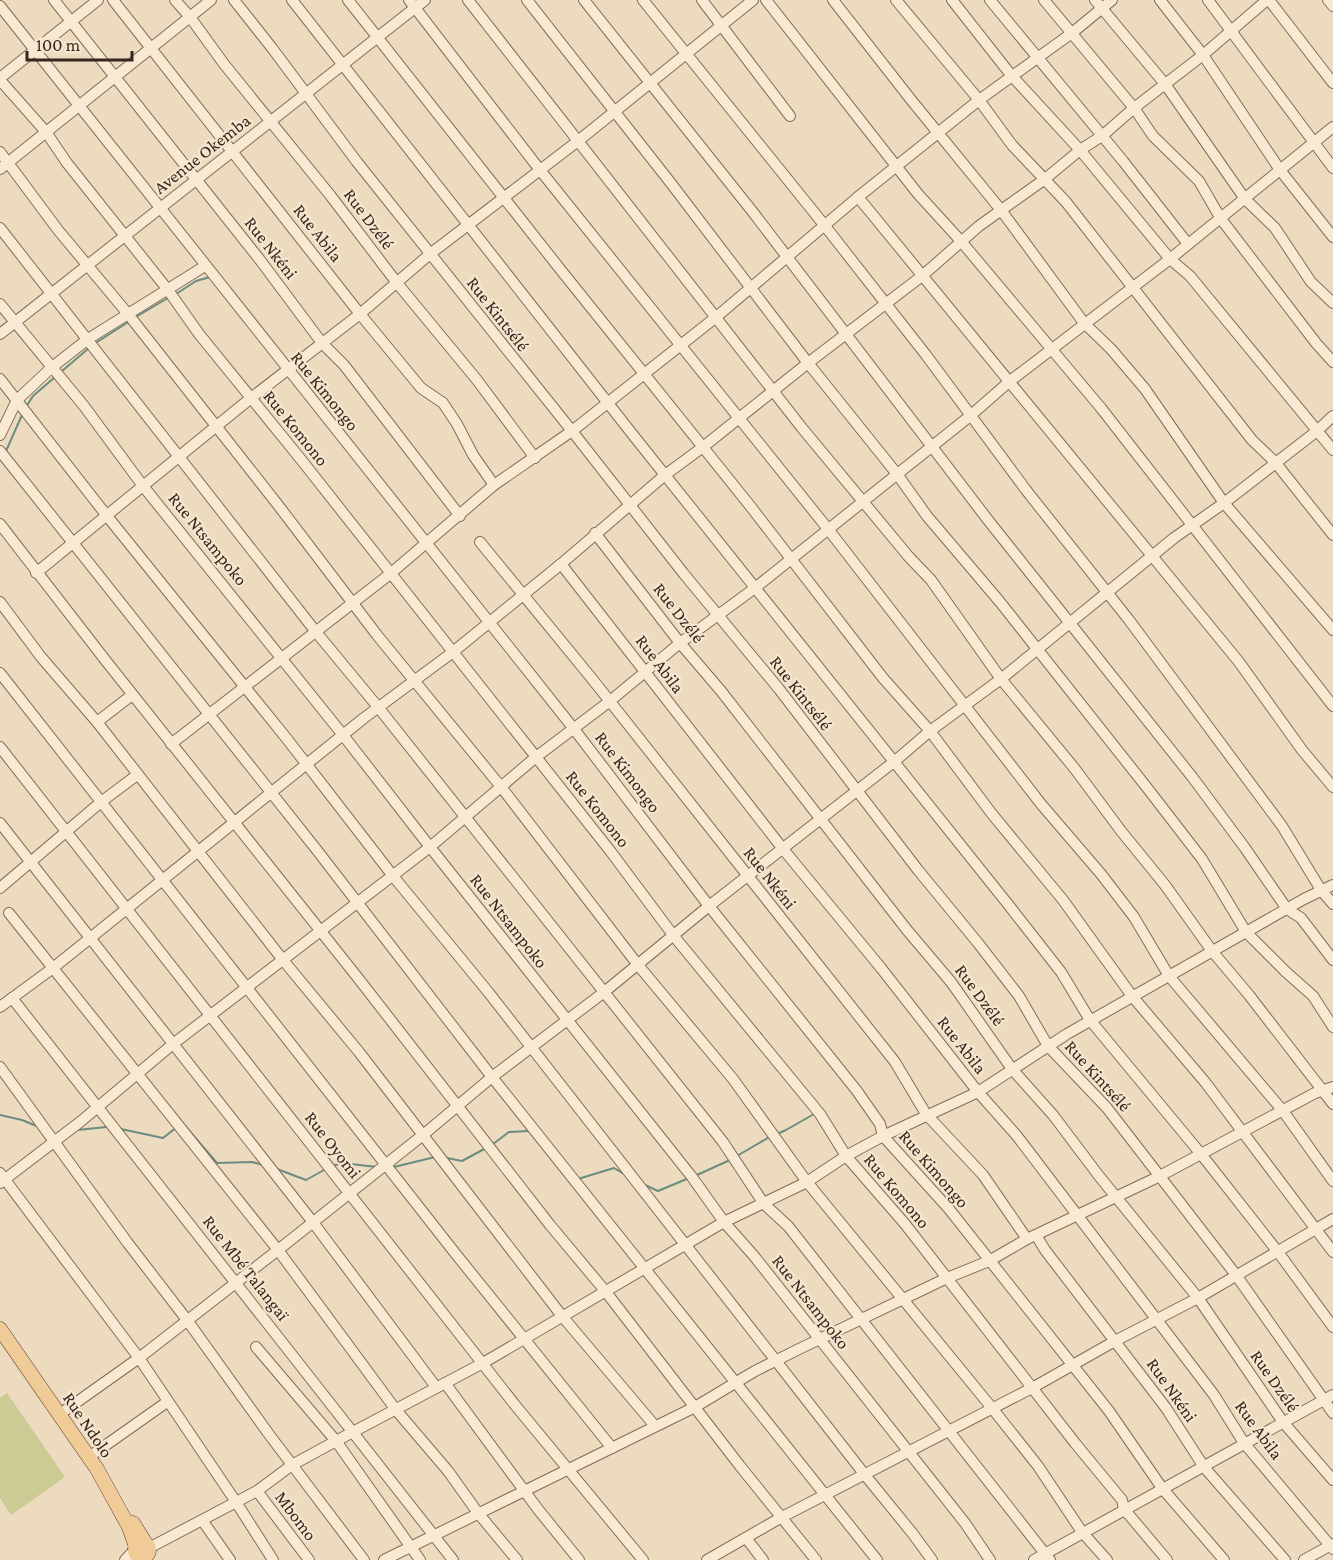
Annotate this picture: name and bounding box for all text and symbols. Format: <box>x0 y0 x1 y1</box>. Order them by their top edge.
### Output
scale bar <box>27 24 132 62</box>
text: 100 m <box>36 35 81 55</box>
street label: Avenue Okemba <box>150 110 254 198</box>
street label: Rue Dzélé <box>340 185 398 253</box>
street label: Rue Abila <box>289 200 347 266</box>
street label: Rue Nkéni <box>241 213 302 283</box>
street label: Rue Kintsélé <box>463 273 533 355</box>
street label: Rue Kimongo <box>287 347 363 435</box>
street label: Rue Komono <box>259 386 333 470</box>
street label: Rue Ntsampoko <box>164 488 252 590</box>
street label: Rue Dzélé <box>649 579 709 647</box>
street label: Rue Abila <box>632 631 688 697</box>
street label: Rue Kintsélé <box>766 652 836 734</box>
street label: Rue Kimongo <box>591 728 665 817</box>
street label: Rue Komono <box>562 767 634 851</box>
street label: Rue Nkéni <box>740 843 801 913</box>
street label: Rue Ntsampoko <box>466 870 552 972</box>
street label: Rue Dzélé <box>951 960 1009 1030</box>
street label: Rue Abila <box>933 1012 991 1078</box>
street label: Rue Kintsélé <box>1061 1036 1135 1116</box>
street label: Rue Oyomi <box>301 1108 365 1182</box>
street label: Rue Kimongo <box>895 1126 973 1212</box>
street label: Rue Komono <box>860 1149 934 1233</box>
street label: Rue Mbé Talangaï <box>199 1211 293 1325</box>
street label: Rue Ntsampoko <box>768 1251 854 1353</box>
street label: Rue Dzélé <box>1247 1346 1304 1416</box>
street label: Rue Nkéni <box>1143 1354 1201 1426</box>
street label: Rue Ndolo <box>59 1389 117 1461</box>
street label: Rue Abila <box>1231 1397 1287 1463</box>
street label: Mbomo <box>271 1487 321 1545</box>

